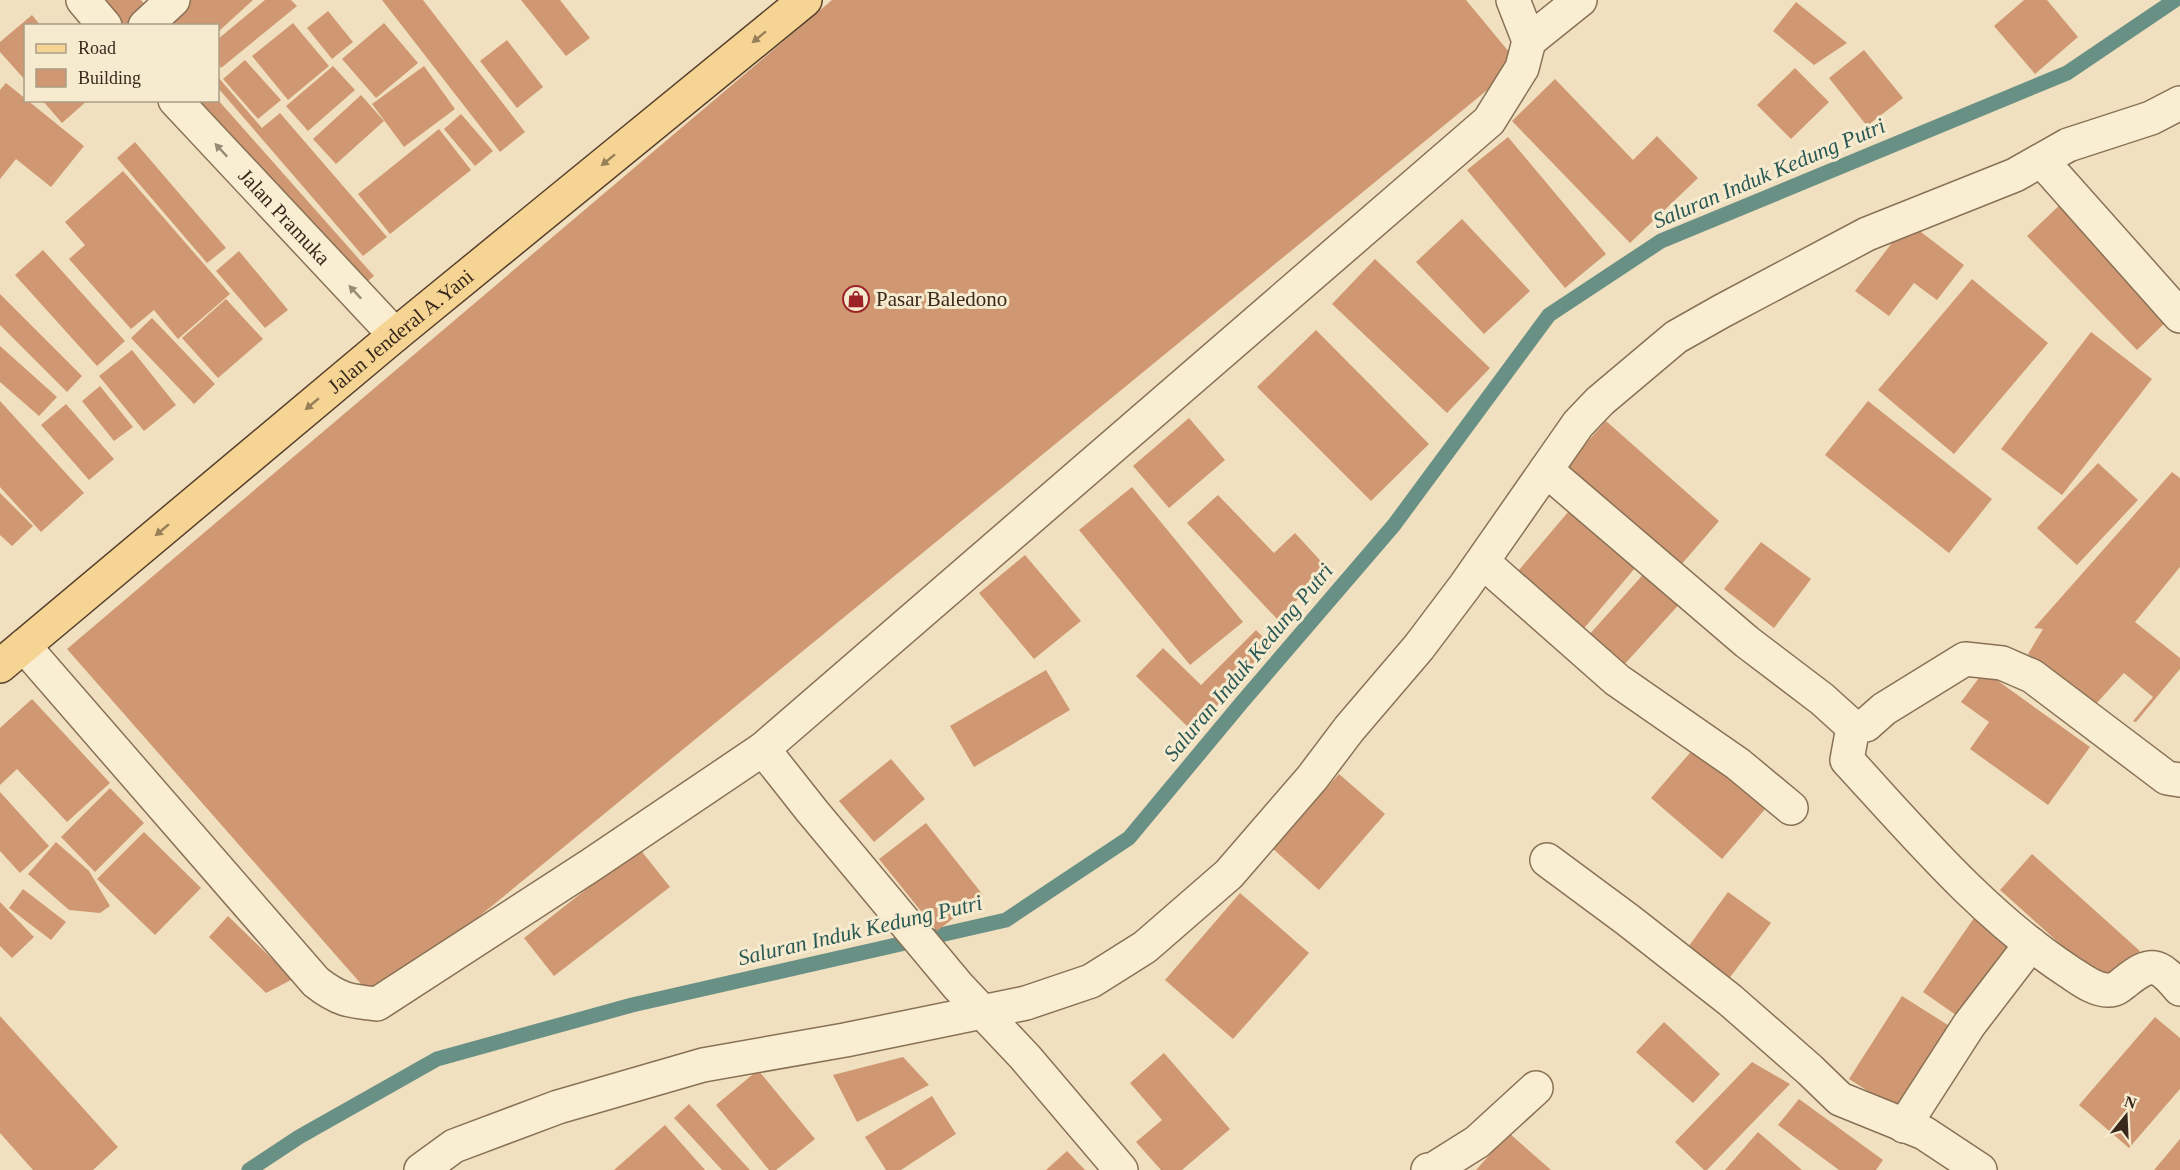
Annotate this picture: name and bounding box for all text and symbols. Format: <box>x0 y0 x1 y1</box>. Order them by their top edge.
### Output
legend <box>24 24 219 102</box>
one-way arrow <box>752 30 767 43</box>
text: Road <box>78 38 116 58</box>
text: Building <box>78 68 141 88</box>
water label: Saluran Induk Kedung Putri <box>1649 113 1889 233</box>
one-way arrow <box>215 143 228 158</box>
one-way arrow <box>600 154 616 167</box>
street label: Jalan Pramuka <box>234 164 336 270</box>
street label: Jalan Jenderal A.Yani <box>323 264 478 398</box>
shop icon: Pasar Baledono <box>841 284 871 314</box>
one-way arrow <box>348 285 362 300</box>
place label: Pasar Baledono <box>876 287 1007 311</box>
one-way arrow <box>304 398 320 411</box>
one-way arrow <box>155 523 170 535</box>
water label: Saluran Induk Kedung Putri <box>1158 558 1338 766</box>
water label: Saluran Induk Kedung Putri <box>735 890 985 970</box>
north arrow <box>2096 1086 2156 1146</box>
text: N <box>2122 1092 2139 1112</box>

